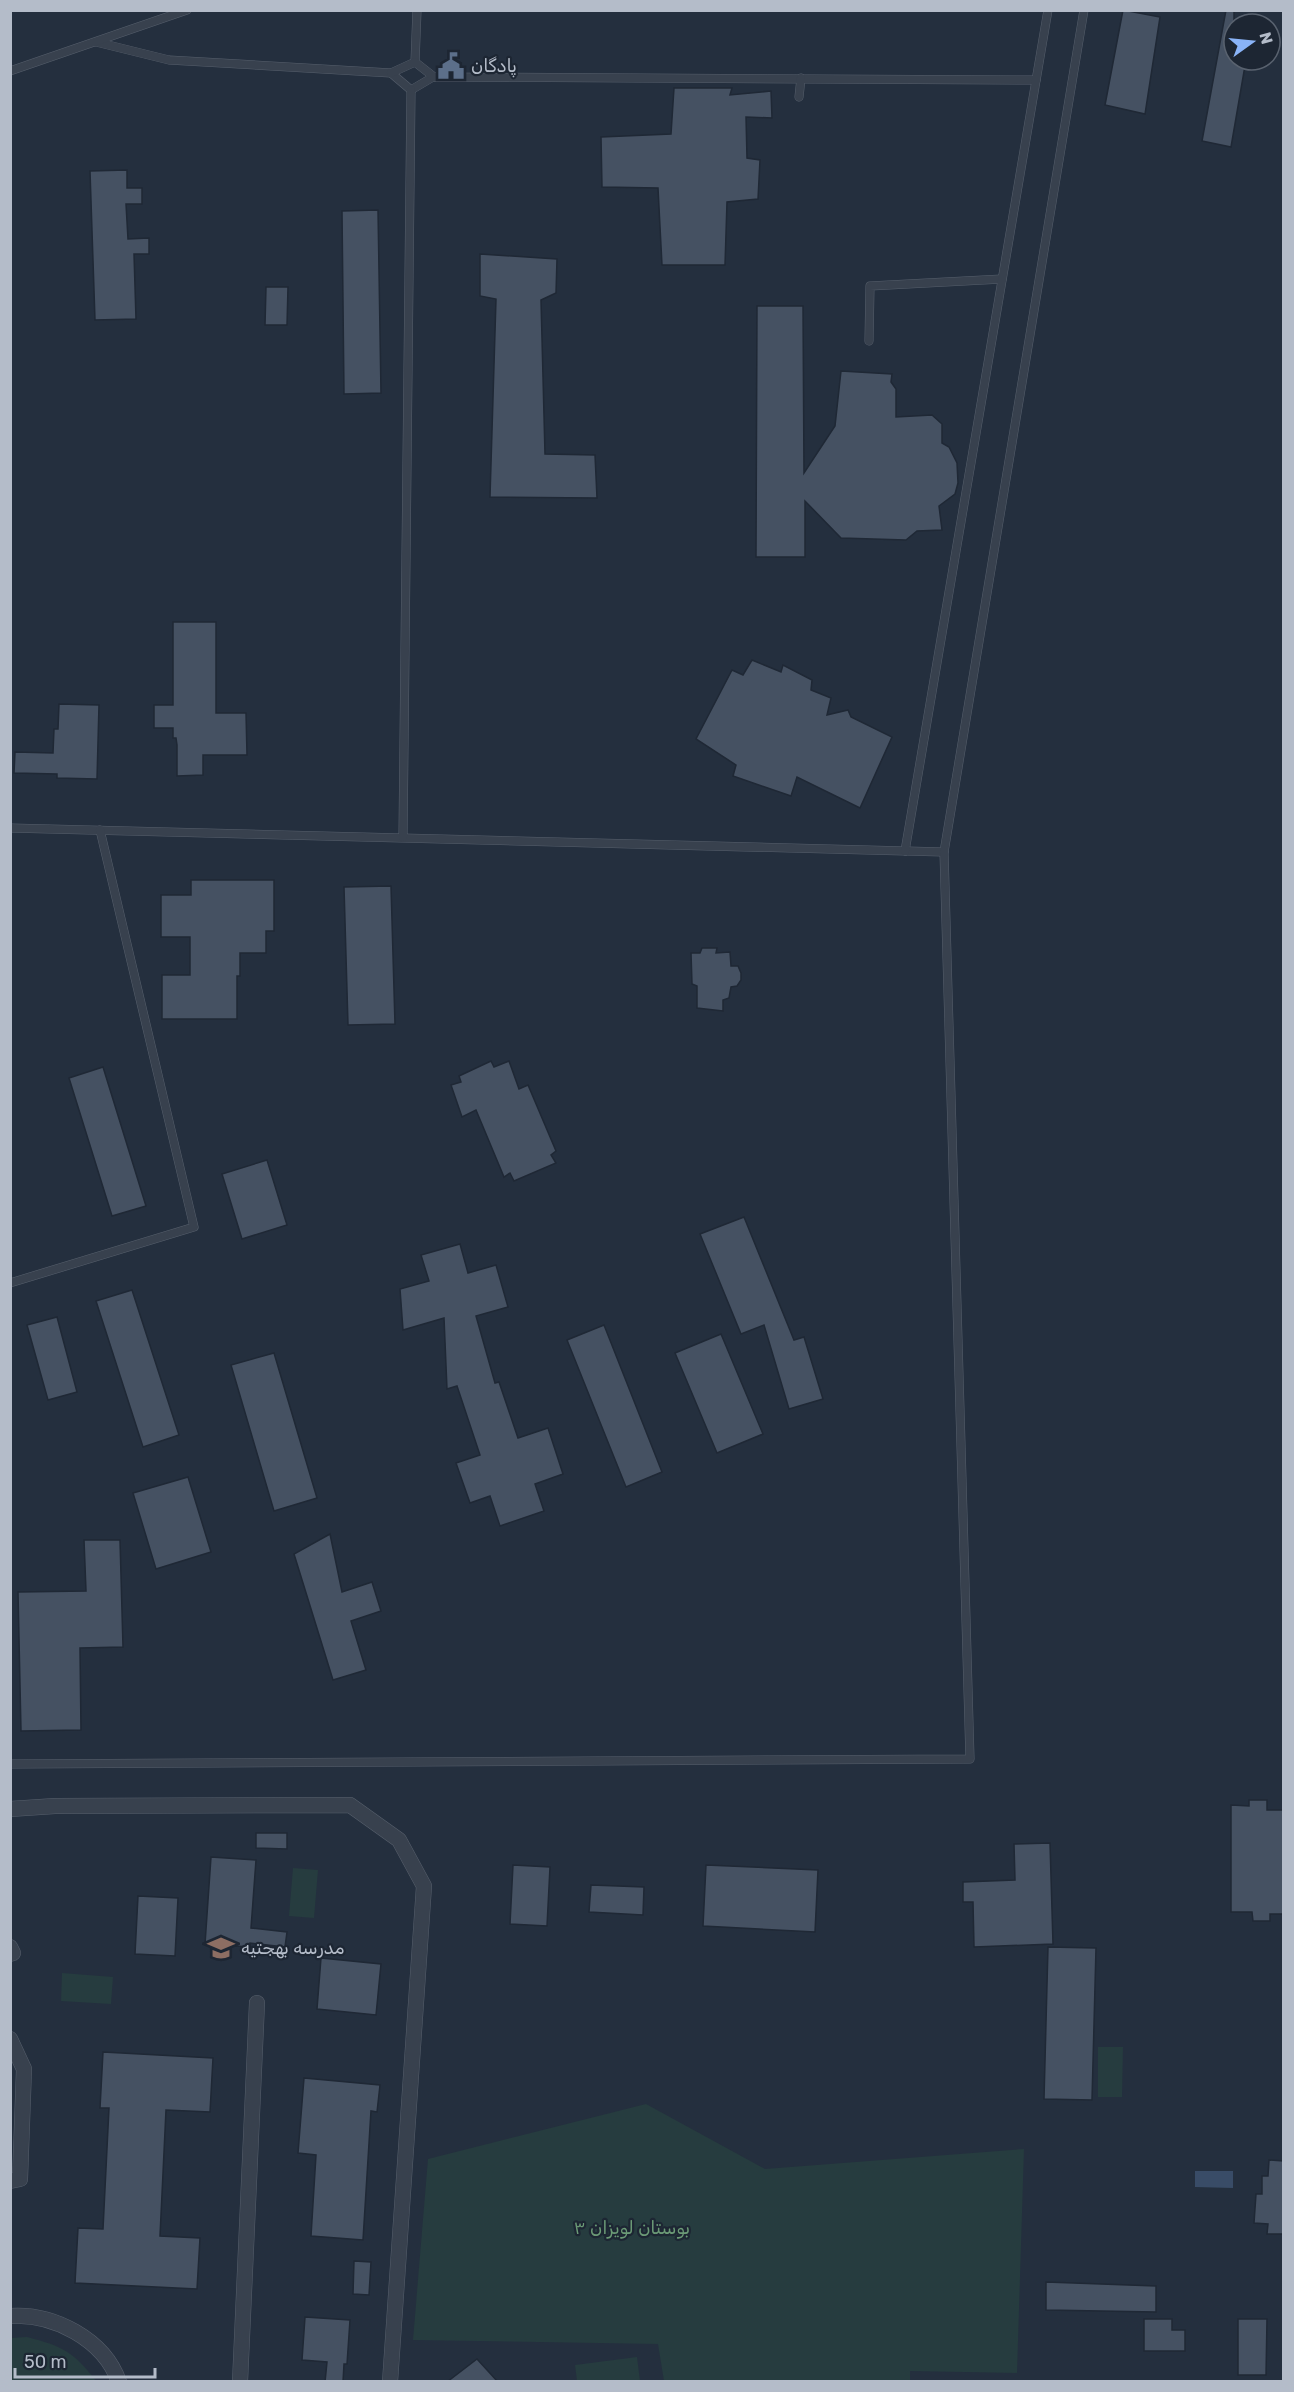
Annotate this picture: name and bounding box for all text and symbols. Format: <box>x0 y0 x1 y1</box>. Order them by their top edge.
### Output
north arrow <box>1222 12 1282 72</box>
text: N <box>1255 30 1277 46</box>
public building icon: پادگان <box>436 51 466 81</box>
place label: پادگان <box>471 55 517 78</box>
school or university icon: مدرسه بهجتیه <box>206 1933 236 1963</box>
place label: مدرسه بهجتیه <box>241 1937 344 1959</box>
park label: بوستان لویزان ۳ <box>574 2217 690 2239</box>
scale bar <box>15 2341 154 2379</box>
text: 50 m <box>24 2351 67 2373</box>

